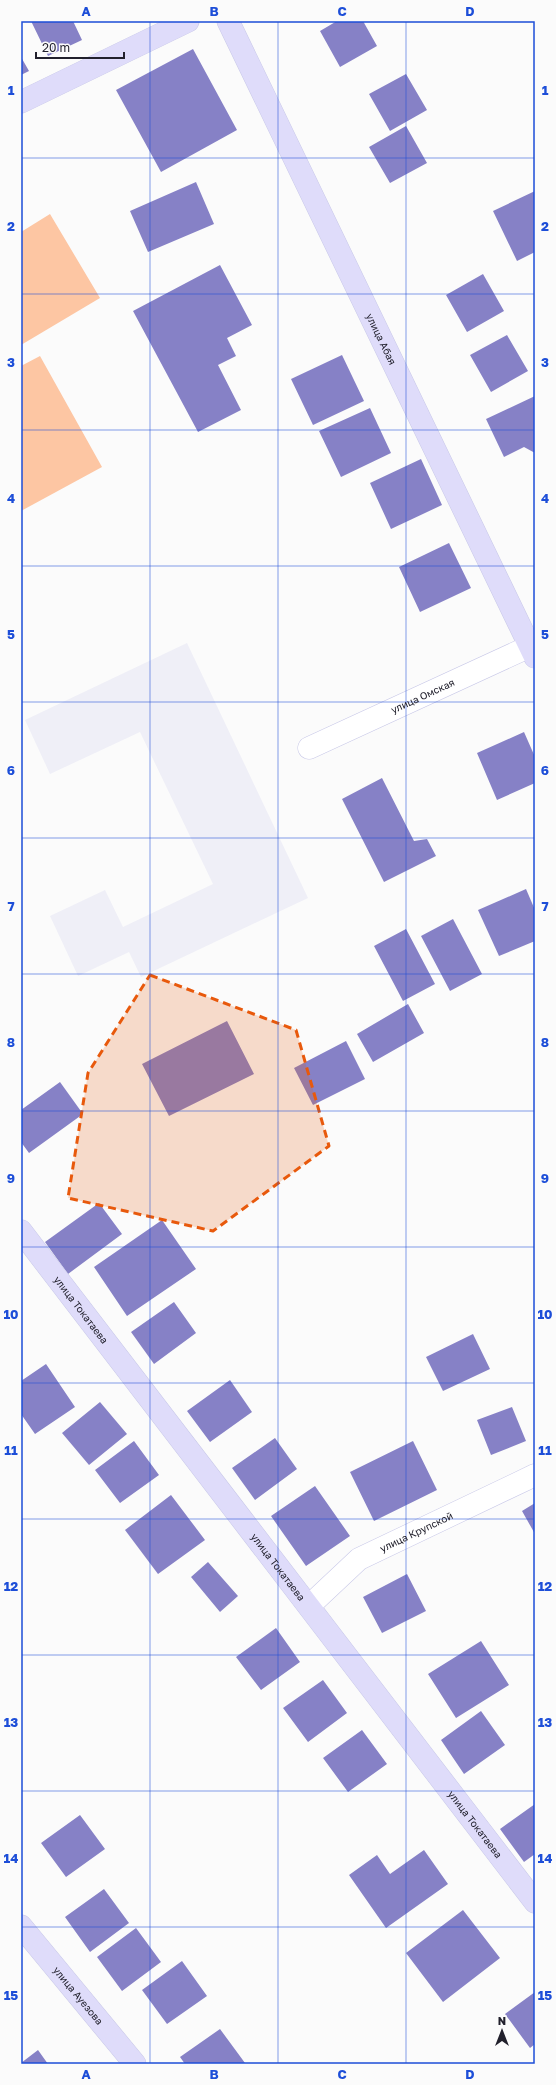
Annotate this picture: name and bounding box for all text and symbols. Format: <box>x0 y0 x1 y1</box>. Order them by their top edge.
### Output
text: A <box>81 3 91 19</box>
text: B <box>209 3 219 19</box>
text: C <box>337 3 347 19</box>
text: D <box>465 3 475 19</box>
scale bar <box>36 34 124 60</box>
text: 20 m <box>42 40 70 55</box>
text: 1 <box>8 82 15 98</box>
text: 1 <box>542 82 549 98</box>
text: 2 <box>7 218 15 234</box>
text: 2 <box>541 218 549 234</box>
street label: улица Абая <box>364 311 399 367</box>
text: 3 <box>7 354 15 370</box>
text: 3 <box>541 354 549 370</box>
text: 4 <box>7 490 15 506</box>
text: 4 <box>541 490 549 506</box>
text: 5 <box>7 626 15 642</box>
text: 5 <box>541 626 549 642</box>
street label: улица Омская <box>389 676 456 716</box>
text: 6 <box>7 762 15 778</box>
text: 6 <box>541 762 549 778</box>
text: 7 <box>7 898 15 914</box>
text: 7 <box>541 898 549 914</box>
text: 8 <box>7 1034 15 1050</box>
text: 8 <box>541 1034 549 1050</box>
text: 9 <box>7 1170 15 1186</box>
text: 9 <box>541 1170 549 1186</box>
street label: улица Токатаева <box>52 1273 111 1346</box>
text: 10 <box>3 1306 19 1322</box>
text: 10 <box>537 1306 553 1322</box>
text: 11 <box>4 1442 18 1458</box>
text: 11 <box>538 1442 552 1458</box>
street label: улица Крупской <box>378 1509 455 1554</box>
street label: улица Токатаева <box>249 1531 308 1603</box>
text: 12 <box>4 1578 18 1594</box>
text: 12 <box>538 1578 552 1594</box>
text: 13 <box>4 1714 18 1730</box>
text: 13 <box>538 1714 552 1730</box>
street label: улица Токатаева <box>446 1788 505 1860</box>
text: 14 <box>4 1850 18 1866</box>
text: 14 <box>538 1850 552 1866</box>
street label: улица Ауезова <box>51 1964 106 2027</box>
text: 15 <box>4 1987 18 2003</box>
text: 15 <box>538 1987 552 2003</box>
north arrow <box>482 2011 522 2051</box>
text: N <box>498 2014 506 2027</box>
text: A <box>81 2066 91 2082</box>
text: B <box>209 2066 219 2082</box>
text: C <box>337 2066 347 2082</box>
text: D <box>465 2066 475 2082</box>

